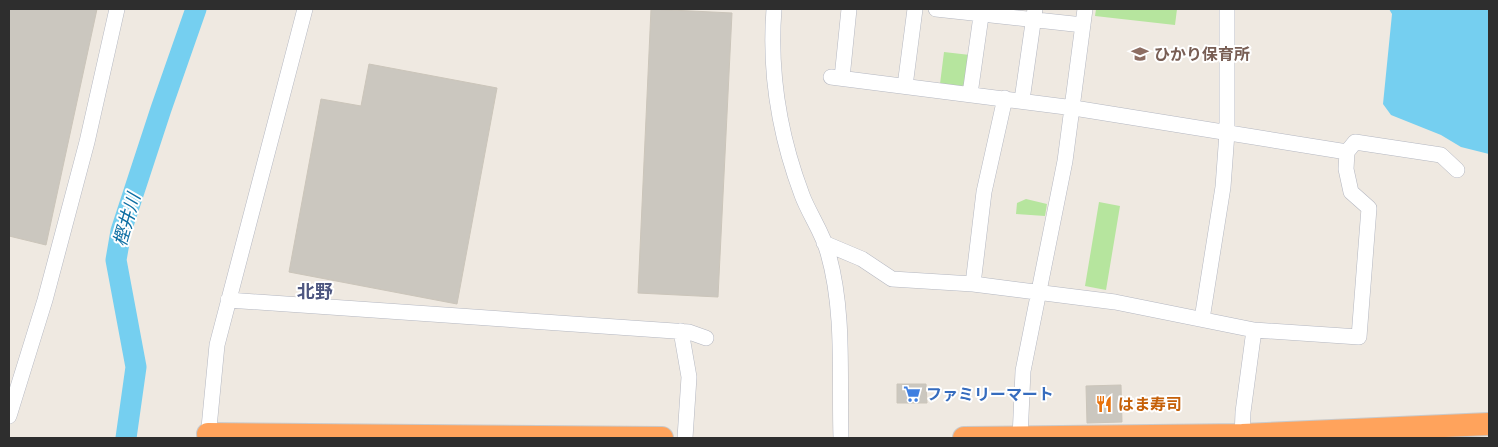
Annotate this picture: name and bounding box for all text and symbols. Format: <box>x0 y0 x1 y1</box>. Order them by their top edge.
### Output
school or university icon: ひかり保育所 <box>1130 44 1150 64</box>
place label: ひかり保育所 <box>1154 45 1250 64</box>
water label: 樫井川 <box>109 189 146 249</box>
district label: 北野 <box>297 281 333 303</box>
supermarket icon: ファミリーマート <box>902 384 922 404</box>
place label: ファミリーマート <box>926 385 1054 404</box>
restaurant icon: はま寿司 <box>1094 394 1114 414</box>
place label: はま寿司 <box>1118 395 1182 414</box>

